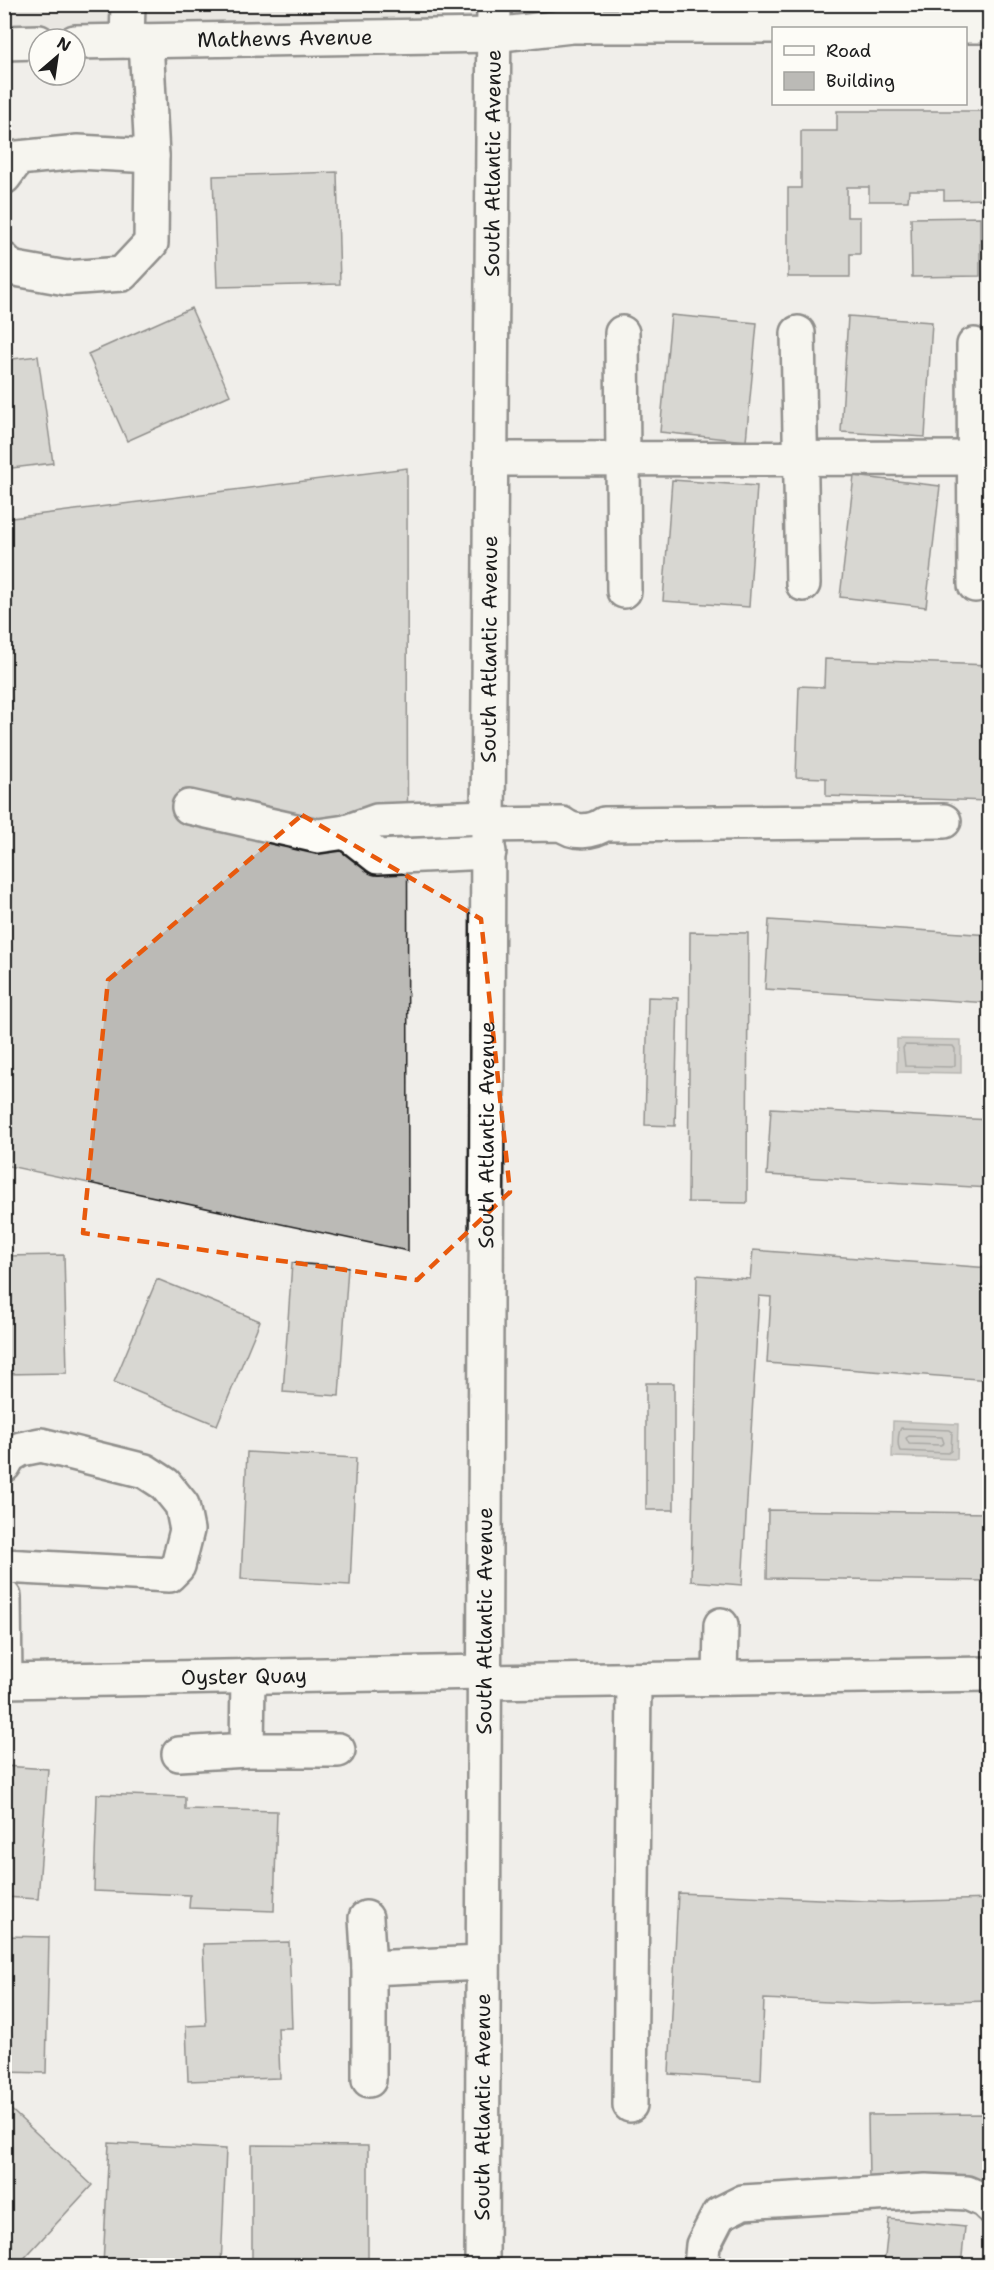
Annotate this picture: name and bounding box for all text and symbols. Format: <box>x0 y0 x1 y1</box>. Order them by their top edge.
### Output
street label: Mathews Avenue <box>197 23 373 54</box>
north arrow <box>27 27 87 87</box>
legend <box>772 27 967 105</box>
text: N <box>53 32 75 57</box>
text: Road <box>826 39 871 63</box>
street label: South Atlantic Avenue <box>478 49 508 277</box>
text: Building <box>826 69 895 93</box>
street label: South Atlantic Avenue <box>474 535 504 763</box>
street label: South Atlantic Avenue <box>472 1021 501 1249</box>
street label: South Atlantic Avenue <box>470 1507 499 1735</box>
street label: Oyster Quay <box>181 1661 307 1692</box>
street label: South Atlantic Avenue <box>468 1993 497 2221</box>

